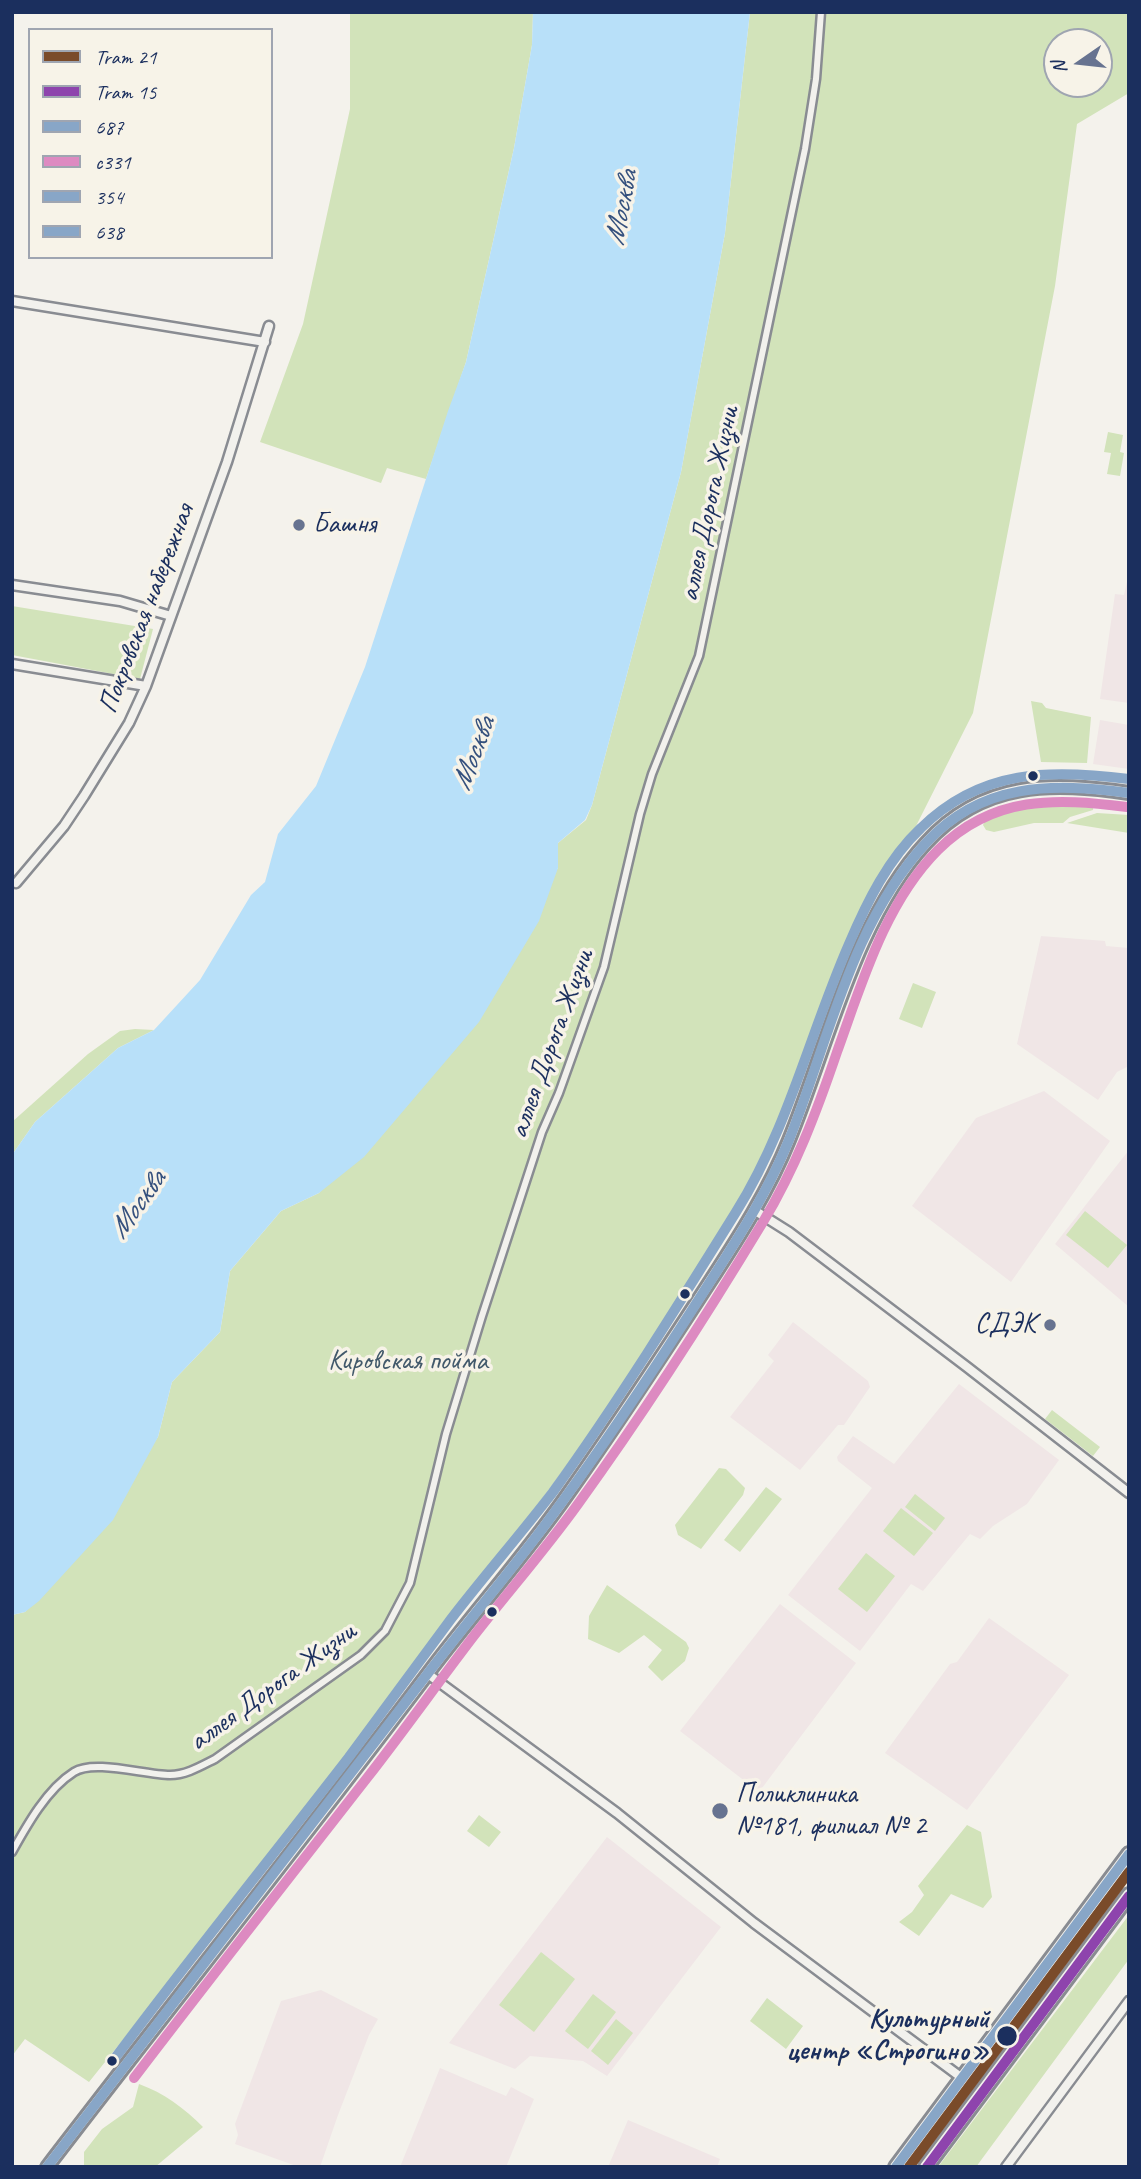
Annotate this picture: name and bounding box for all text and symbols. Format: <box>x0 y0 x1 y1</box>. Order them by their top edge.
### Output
legend <box>28 28 273 259</box>
north arrow <box>1043 28 1113 98</box>
text: Tram 21 <box>95 44 156 70</box>
text: N <box>1046 59 1073 76</box>
text: Tram 15 <box>95 79 156 105</box>
text: 687 <box>95 114 123 140</box>
text: с331 <box>95 149 131 175</box>
water label: Москва <box>597 168 647 248</box>
text: 354 <box>95 184 123 210</box>
text: 638 <box>95 219 123 245</box>
street label: аллея Дорога Жизни <box>673 404 747 604</box>
street label: Покровская набережная <box>92 500 202 718</box>
place label: Башня <box>313 508 376 542</box>
marker: Башня <box>291 517 307 533</box>
water label: Москва <box>444 713 504 795</box>
unlabelled marker <box>1026 769 1040 783</box>
street label: аллея Дорога Жизни <box>502 945 602 1143</box>
water label: Москва <box>101 1164 175 1246</box>
unlabelled marker <box>678 1287 692 1301</box>
place label: СДЭК <box>975 1308 1036 1342</box>
marker: СДЭК <box>1042 1317 1058 1333</box>
park label: Кировская пойма <box>328 1345 488 1379</box>
unlabelled marker <box>485 1605 499 1619</box>
street label: аллея Дорога Жизни <box>183 1615 363 1759</box>
place label: Поликлиника №181, филиал № 2 <box>736 1778 926 1844</box>
marker: Поликлиника №181, филиал № 2 <box>710 1801 730 1821</box>
place label: Культурный центр «Строгино» <box>787 2003 989 2069</box>
marker: Культурный центр «Строгино» <box>995 2024 1019 2048</box>
unlabelled marker <box>105 2054 119 2068</box>

